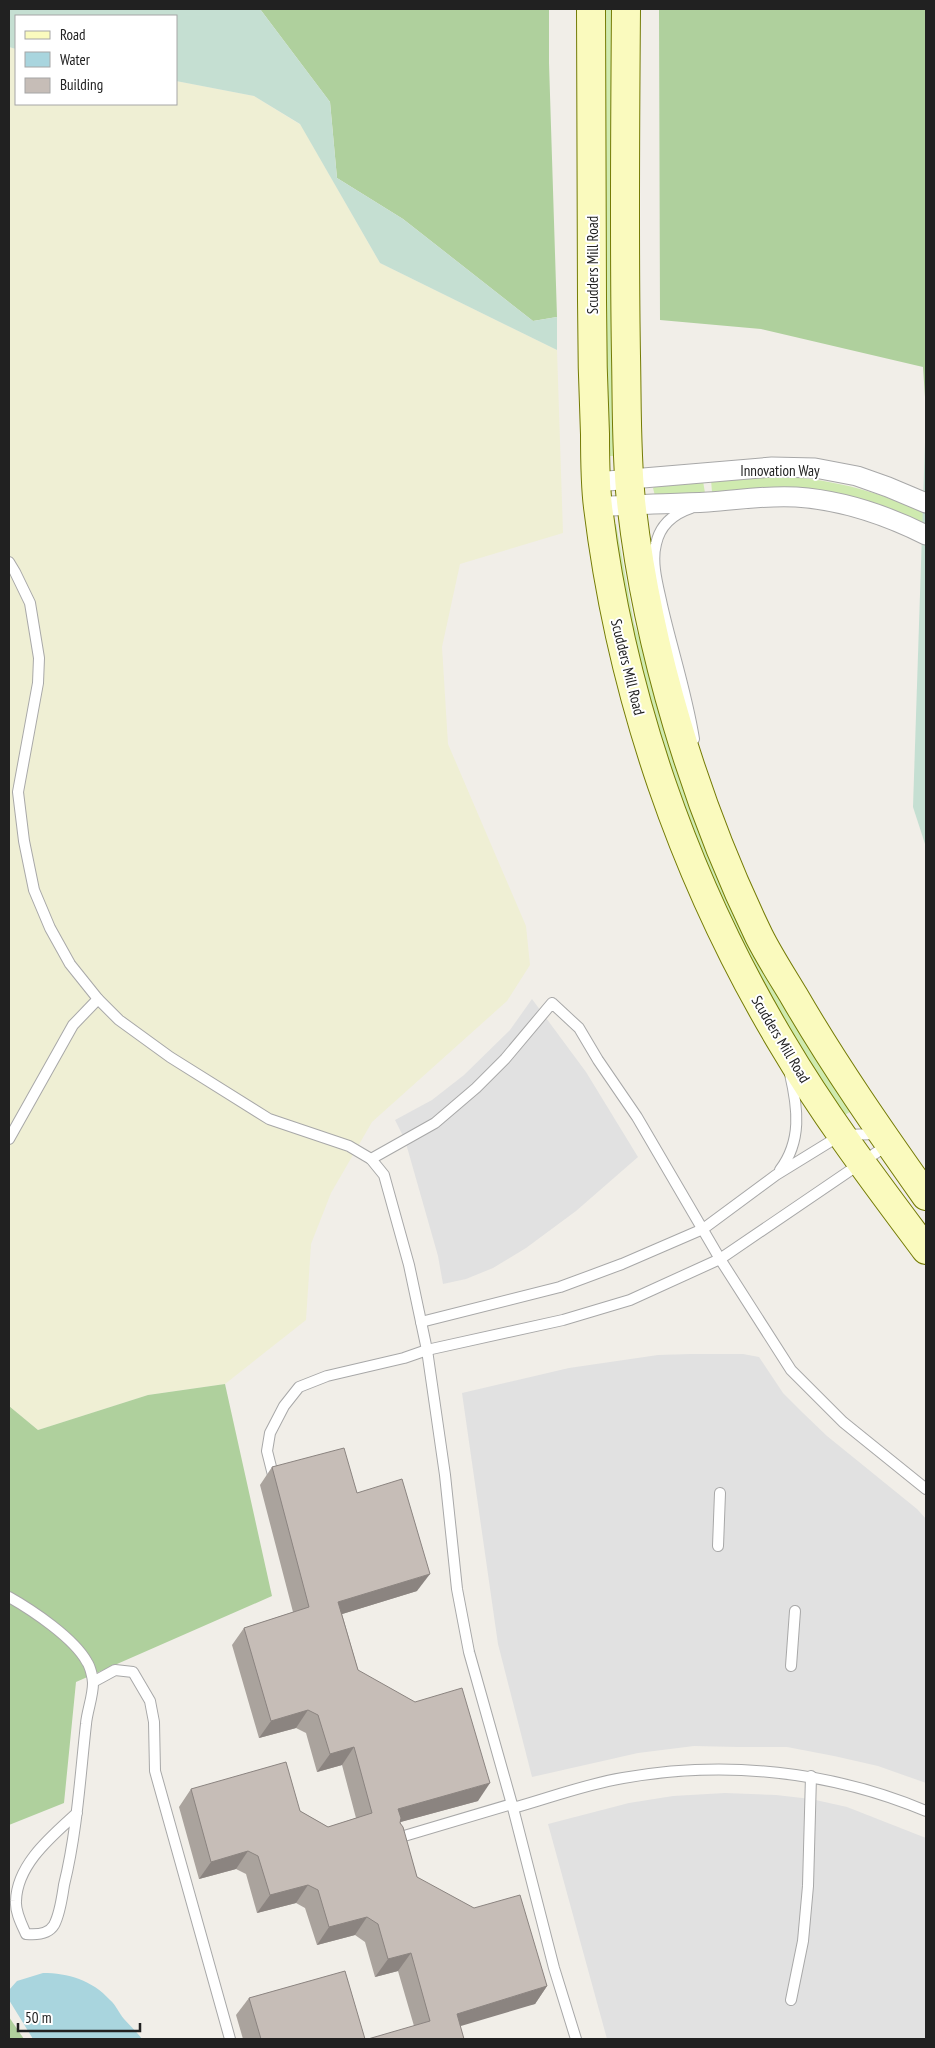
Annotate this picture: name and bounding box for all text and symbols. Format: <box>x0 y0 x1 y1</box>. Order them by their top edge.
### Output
legend <box>15 15 178 105</box>
text: Road <box>60 25 86 44</box>
text: Water <box>60 50 91 69</box>
text: Building <box>60 75 103 94</box>
street label: Scudders Mill Road <box>583 216 602 314</box>
street label: Innovation Way <box>740 461 820 480</box>
street label: Scudders Mill Road <box>607 617 649 717</box>
street label: Scudders Mill Road <box>748 992 814 1086</box>
scale bar <box>18 2000 140 2032</box>
text: 50 m <box>25 2008 51 2027</box>

